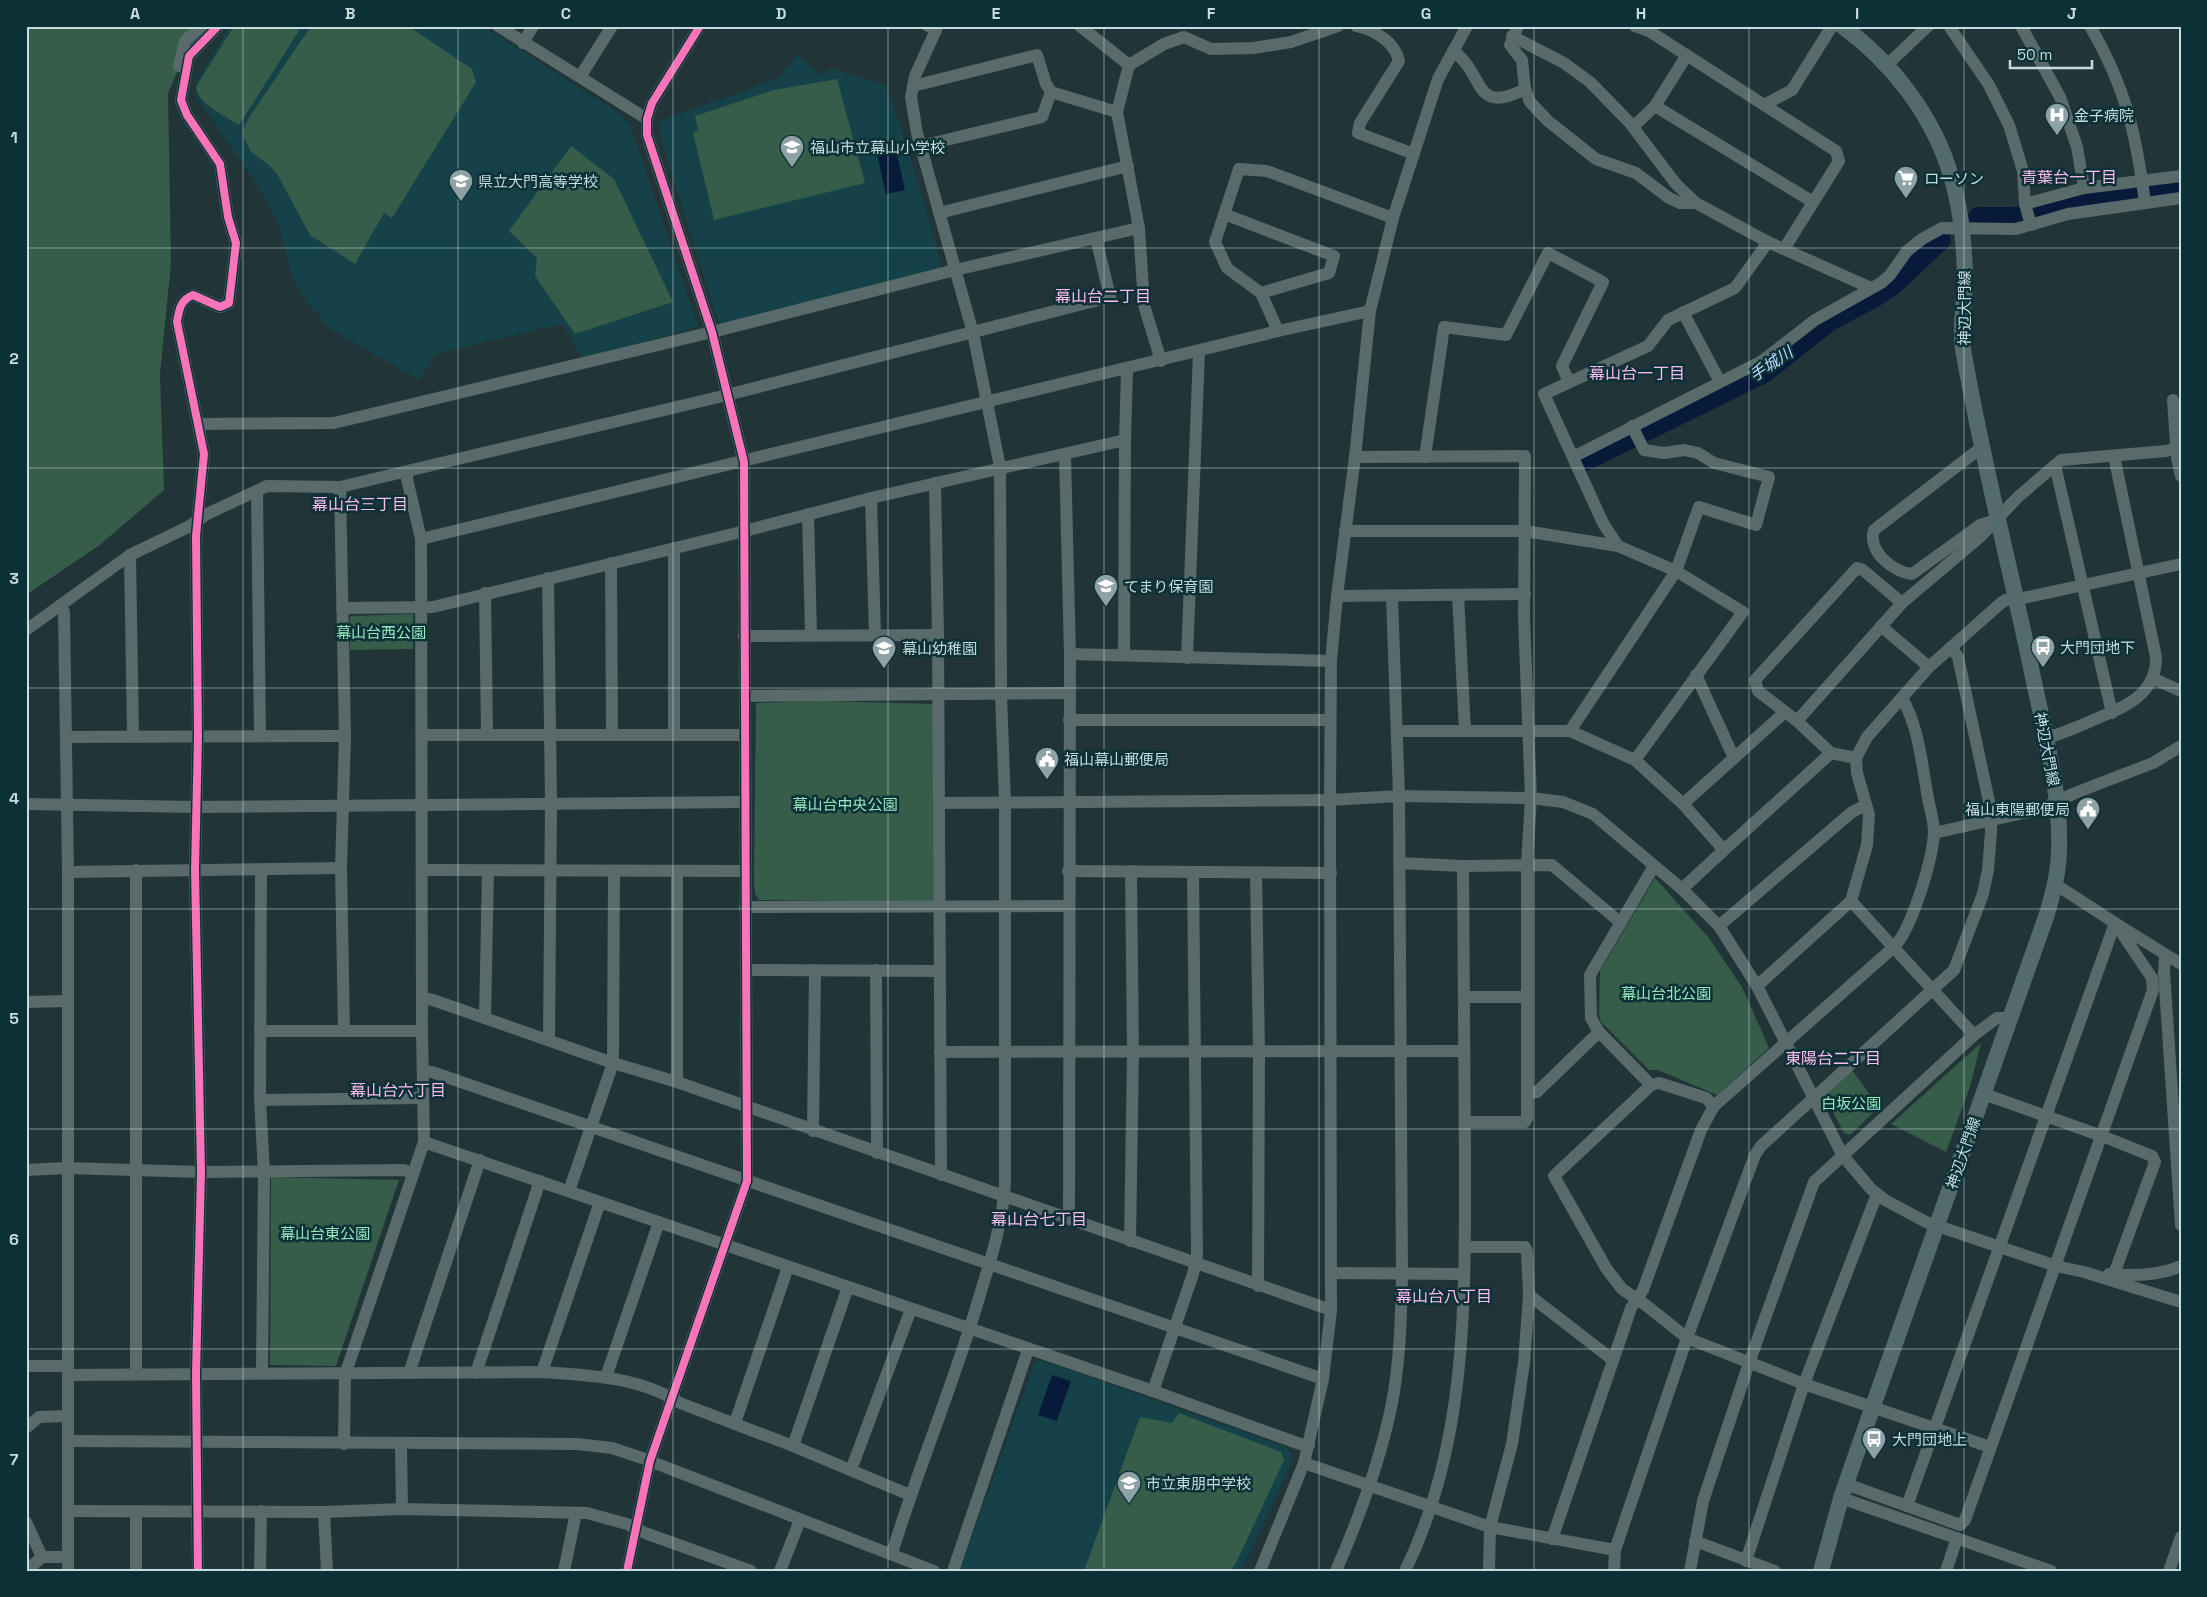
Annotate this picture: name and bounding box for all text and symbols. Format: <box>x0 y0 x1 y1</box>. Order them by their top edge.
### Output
text: A <box>130 3 140 24</box>
text: B <box>345 3 355 24</box>
text: C <box>561 3 571 24</box>
text: D <box>776 3 786 24</box>
text: E <box>992 3 1001 24</box>
text: F <box>1207 3 1216 24</box>
text: G <box>1421 3 1431 24</box>
text: H <box>1636 3 1646 24</box>
text: I <box>1855 3 1859 24</box>
text: J <box>2067 3 2077 24</box>
scale bar <box>2010 38 2092 70</box>
text: 50 m <box>2017 45 2052 64</box>
hospital icon: 金子病院 <box>2044 102 2070 136</box>
place label: 金子病院 <box>2074 106 2134 125</box>
text: 1 <box>10 127 18 148</box>
school or university icon: 福山市立幕山小学校 <box>779 134 805 168</box>
place label: 福山市立幕山小学校 <box>810 138 945 157</box>
supermarket icon: ローソン <box>1893 165 1919 199</box>
district label: 青葉台一丁目 <box>2021 167 2117 188</box>
school or university icon: 県立大門高等学校 <box>448 168 474 202</box>
place label: ローソン <box>1924 169 1984 188</box>
place label: 県立大門高等学校 <box>478 172 598 191</box>
street label: 神辺大門線 <box>1955 270 1974 346</box>
district label: 幕山台二丁目 <box>1055 286 1151 307</box>
water label: 手城川 <box>1745 341 1798 386</box>
text: 2 <box>9 348 19 369</box>
district label: 幕山台一丁目 <box>1589 363 1685 384</box>
district label: 幕山台三丁目 <box>312 494 408 515</box>
text: 3 <box>9 568 19 589</box>
school or university icon: てまり保育園 <box>1093 573 1119 607</box>
place label: てまり保育園 <box>1124 577 1213 596</box>
park label: 幕山台西公園 <box>336 623 426 642</box>
bus stop icon: 大門団地下 <box>2030 634 2056 668</box>
school or university icon: 幕山幼稚園 <box>871 635 897 669</box>
place label: 大門団地下 <box>2060 638 2135 657</box>
place label: 幕山幼稚園 <box>902 639 977 658</box>
street label: 神辺大門線 <box>2031 710 2063 788</box>
public building icon: 福山幕山郵便局 <box>1034 746 1060 780</box>
place label: 福山幕山郵便局 <box>1064 750 1169 769</box>
text: 4 <box>9 788 19 809</box>
park label: 幕山台中央公園 <box>792 795 898 814</box>
public building icon: 福山東陽郵便局 <box>2075 796 2101 830</box>
place label: 福山東陽郵便局 <box>1965 800 2070 819</box>
park label: 幕山台北公園 <box>1621 984 1711 1003</box>
text: 5 <box>9 1008 19 1029</box>
district label: 東陽台二丁目 <box>1785 1048 1881 1069</box>
district label: 幕山台六丁目 <box>350 1080 446 1101</box>
park label: 白坂公園 <box>1821 1094 1881 1113</box>
street label: 神辺大門線 <box>1942 1114 1984 1192</box>
district label: 幕山台七丁目 <box>991 1209 1087 1230</box>
park label: 幕山台東公園 <box>280 1224 370 1243</box>
text: 6 <box>9 1229 19 1250</box>
district label: 幕山台八丁目 <box>1396 1286 1492 1307</box>
bus stop icon: 大門団地上 <box>1861 1426 1887 1460</box>
place label: 大門団地上 <box>1892 1430 1967 1449</box>
text: 7 <box>10 1449 19 1470</box>
school or university icon: 市立東朋中学校 <box>1116 1470 1142 1504</box>
place label: 市立東朋中学校 <box>1146 1474 1251 1493</box>

